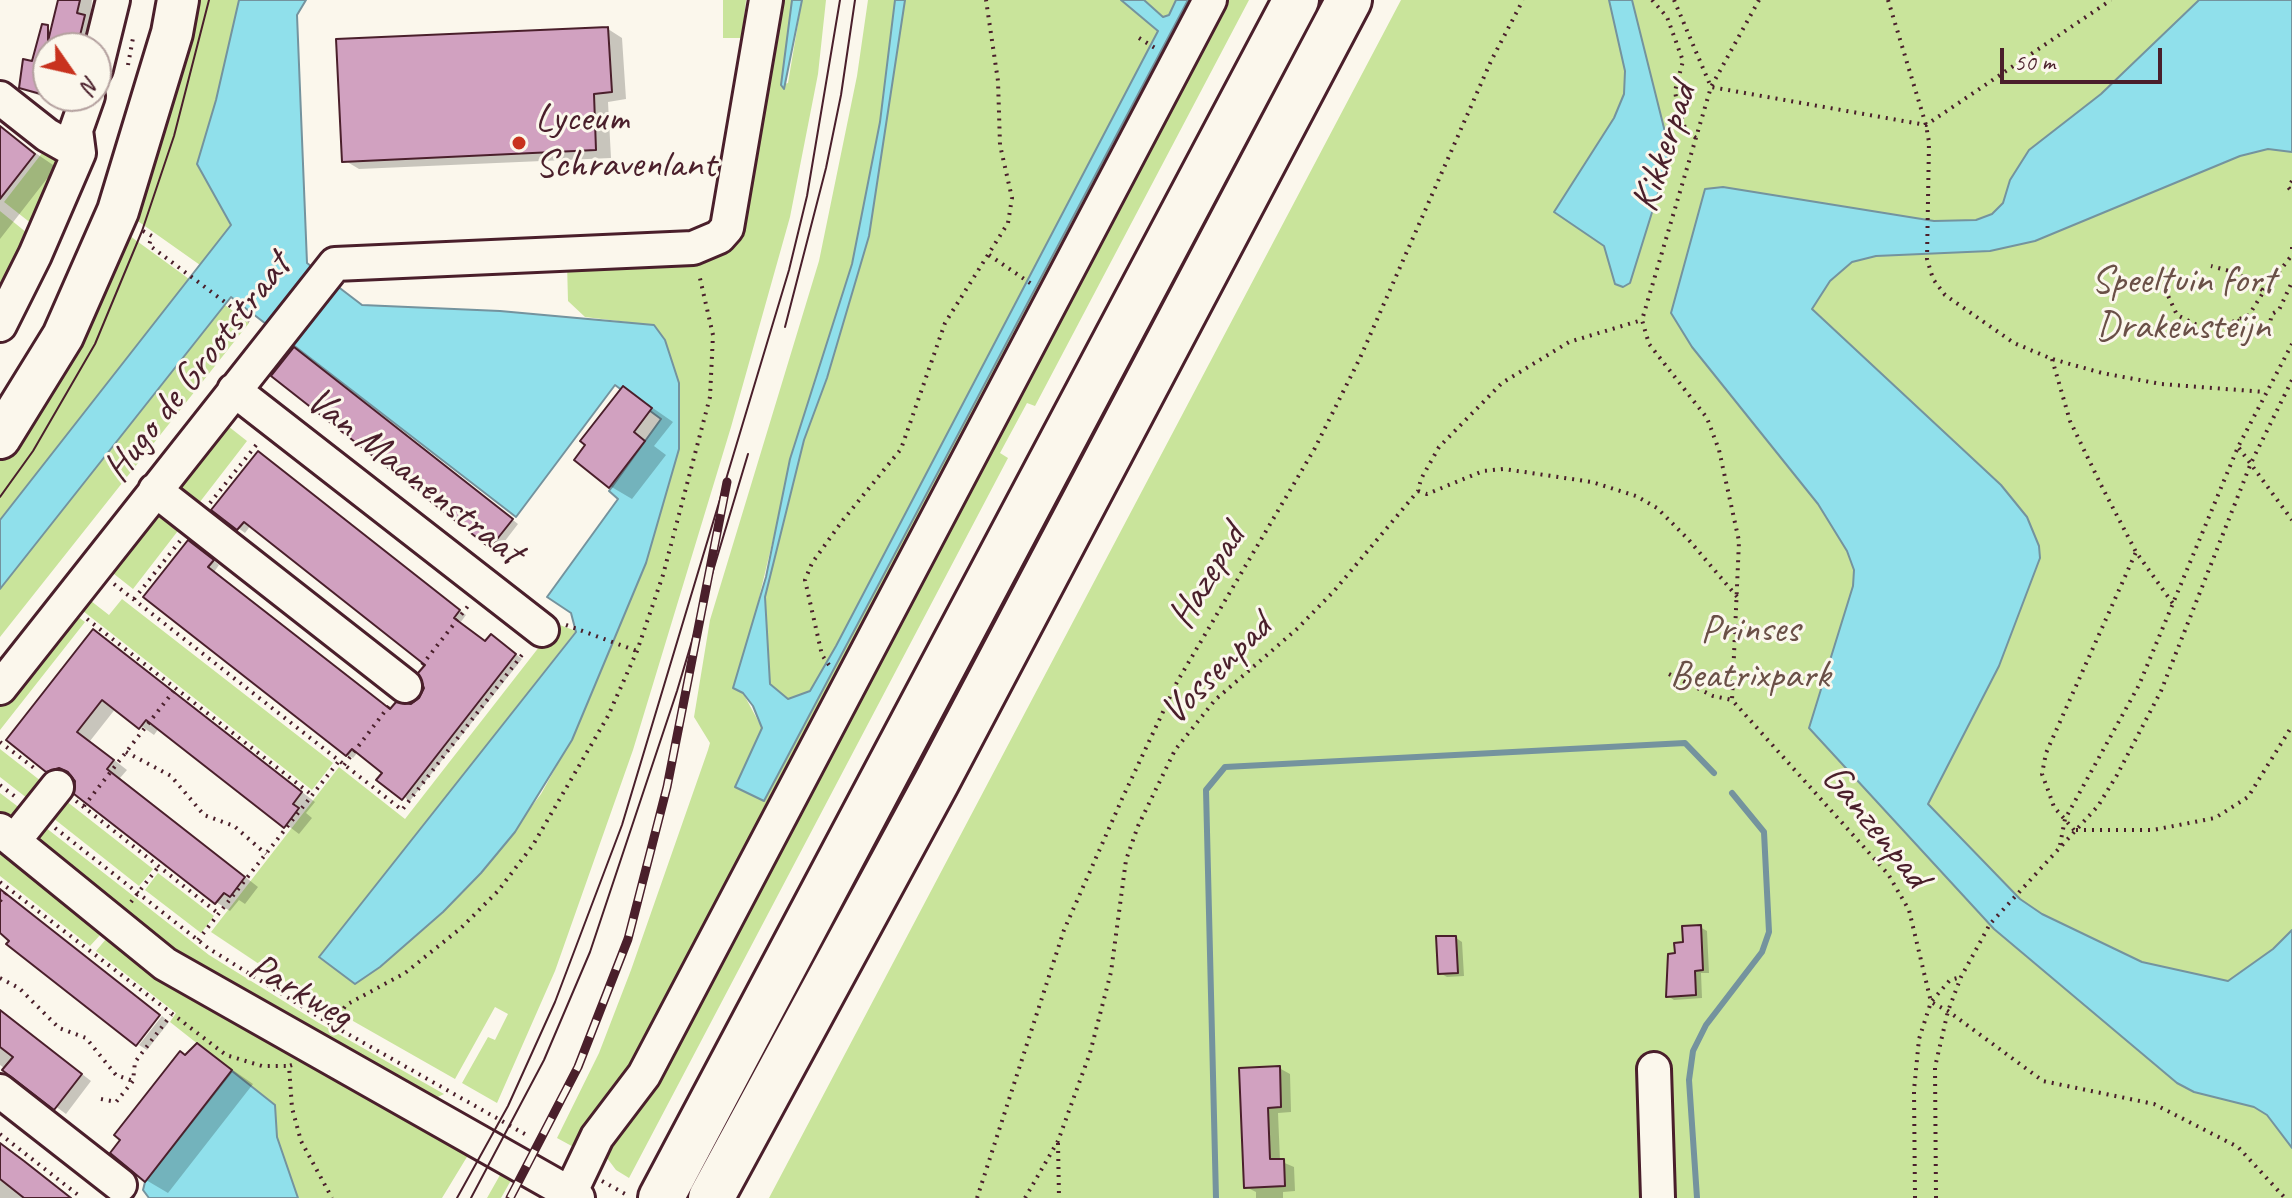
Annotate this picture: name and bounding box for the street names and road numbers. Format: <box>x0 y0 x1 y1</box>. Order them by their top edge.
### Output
street label: Kikkerpad <box>1622 78 1708 218</box>
street label: Hugo de Grootstraat <box>94 244 302 492</box>
street label: Van Maanenstraat <box>296 377 532 577</box>
street label: Hazepad <box>1158 516 1258 638</box>
street label: Vossenpad <box>1151 604 1283 736</box>
street label: Ganzenpad <box>1810 755 1940 899</box>
street label: Parkweg <box>240 943 360 1041</box>

